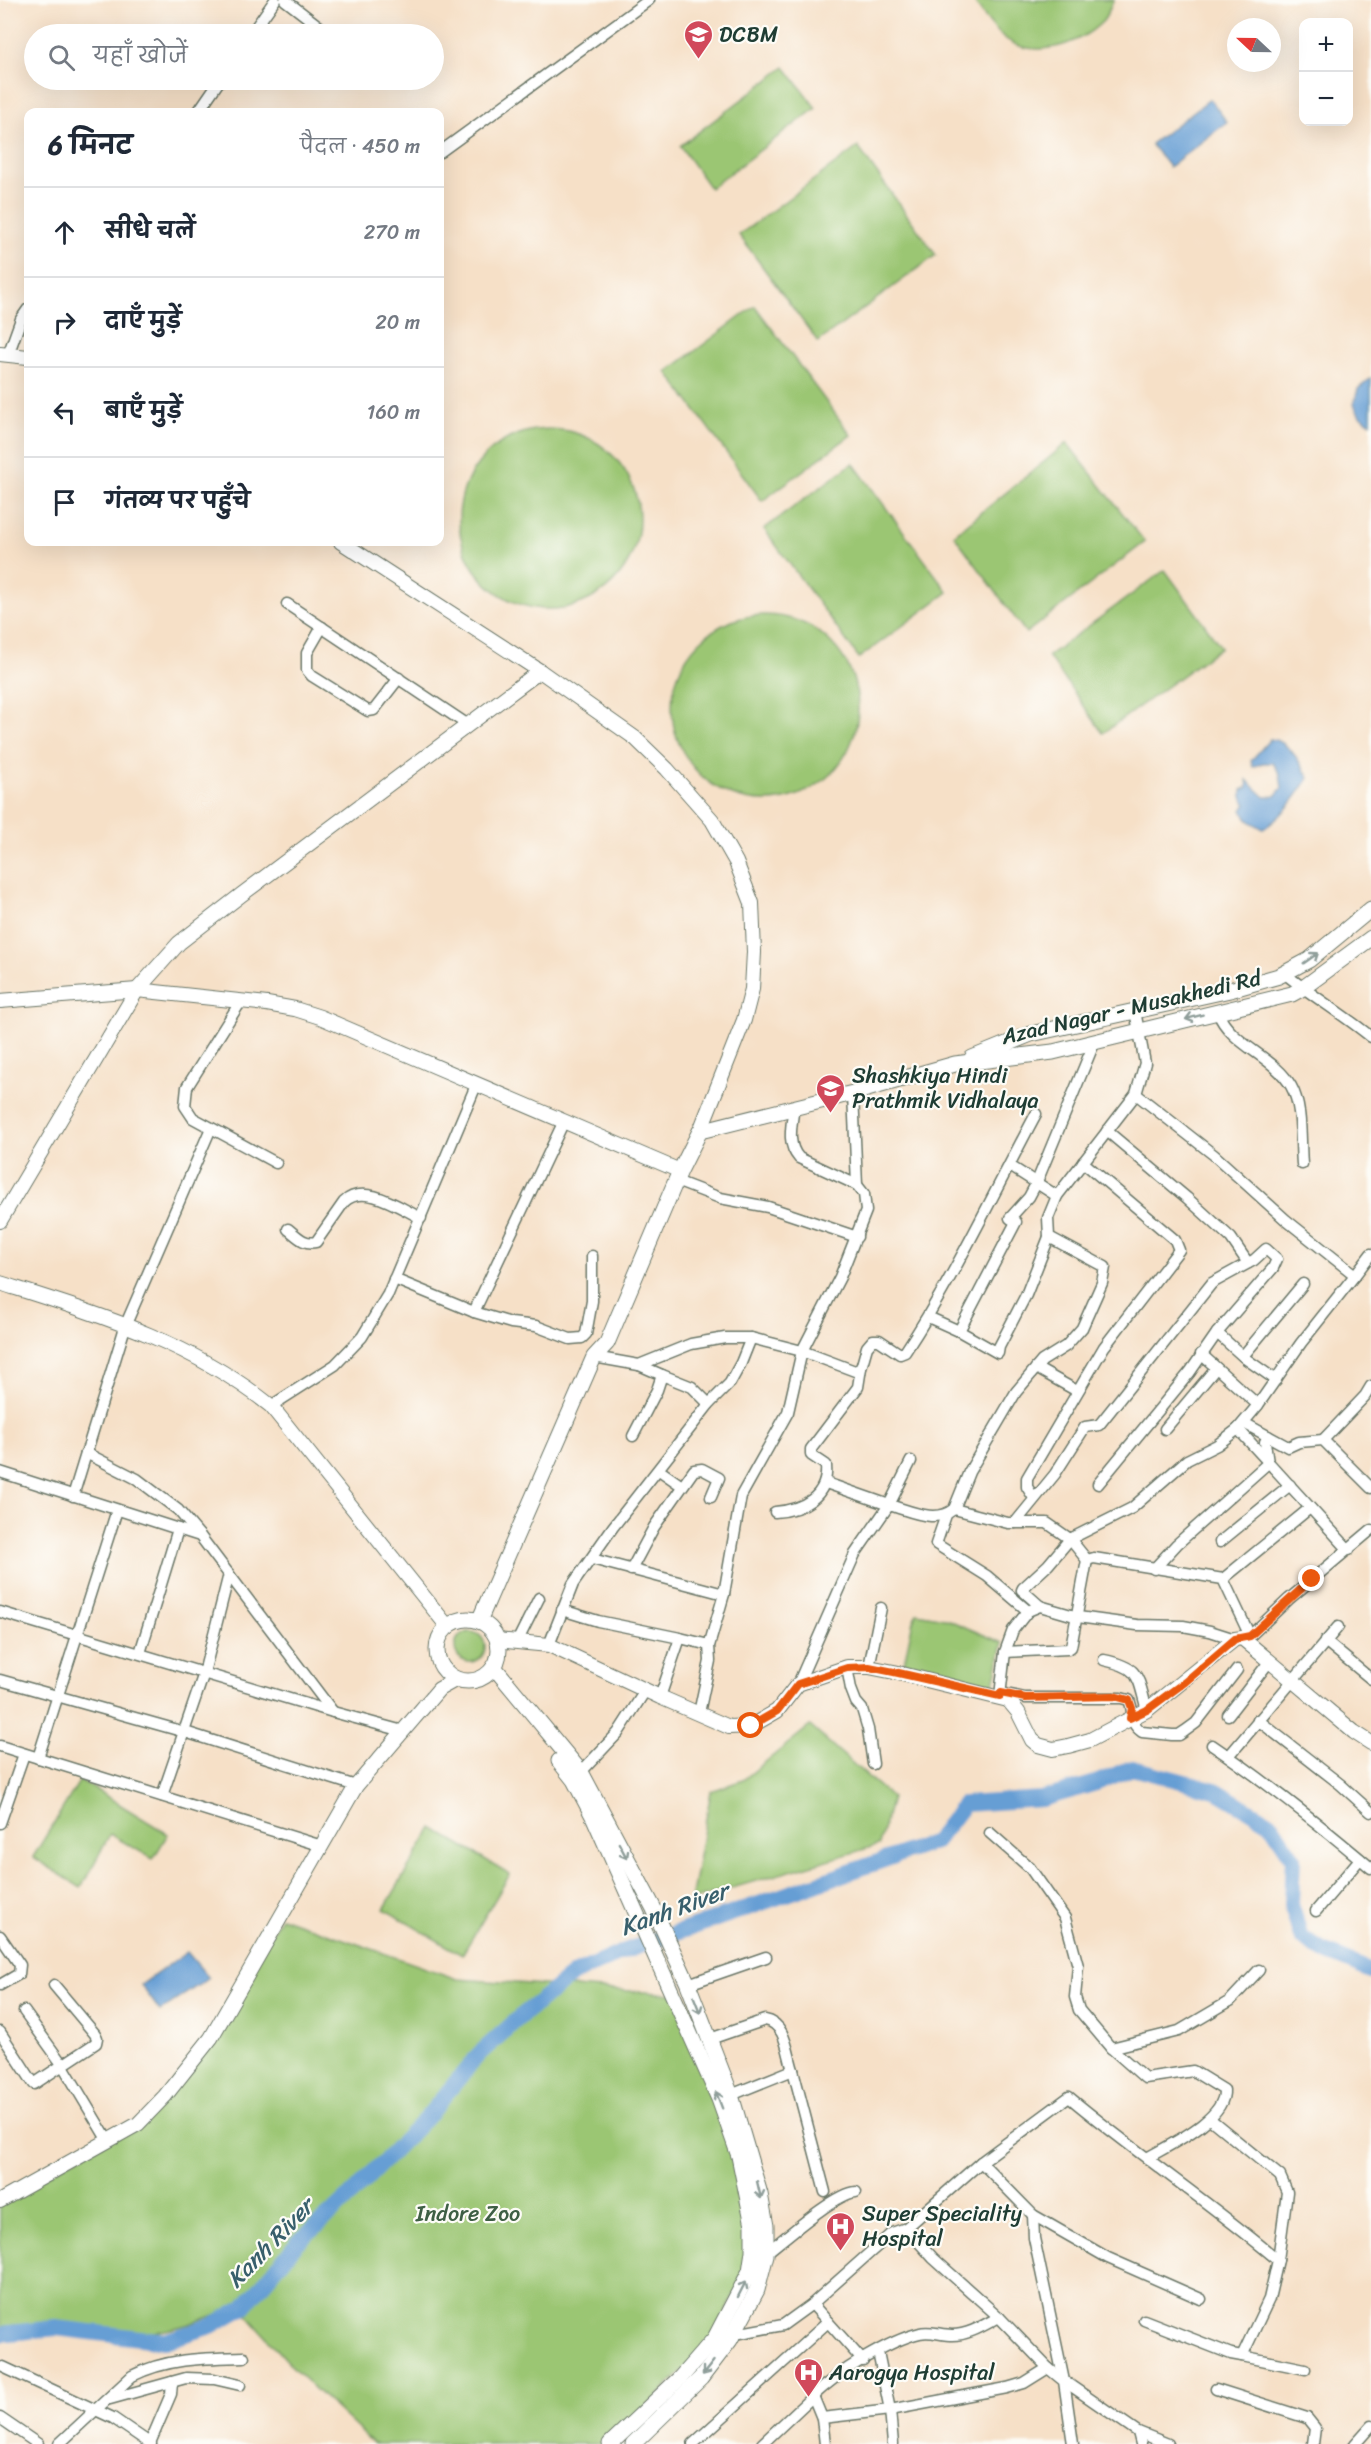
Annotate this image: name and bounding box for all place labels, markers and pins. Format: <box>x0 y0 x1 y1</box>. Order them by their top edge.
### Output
place label: DCBM <box>719 15 778 54</box>
school or university icon: DCBM <box>682 18 714 60</box>
place label: Shashkiya Hindi Prathmik Vidhalaya <box>852 1056 1039 1120</box>
school or university icon: Shashkiya Hindi Prathmik Vidhalaya <box>815 1072 847 1114</box>
place label: Super Speciality Hospital <box>862 2194 1023 2258</box>
hospital icon: Super Speciality Hospital <box>825 2210 857 2252</box>
place label: Aarogya Hospital <box>828 2353 995 2392</box>
hospital icon: Aarogya Hospital <box>792 2356 824 2398</box>

